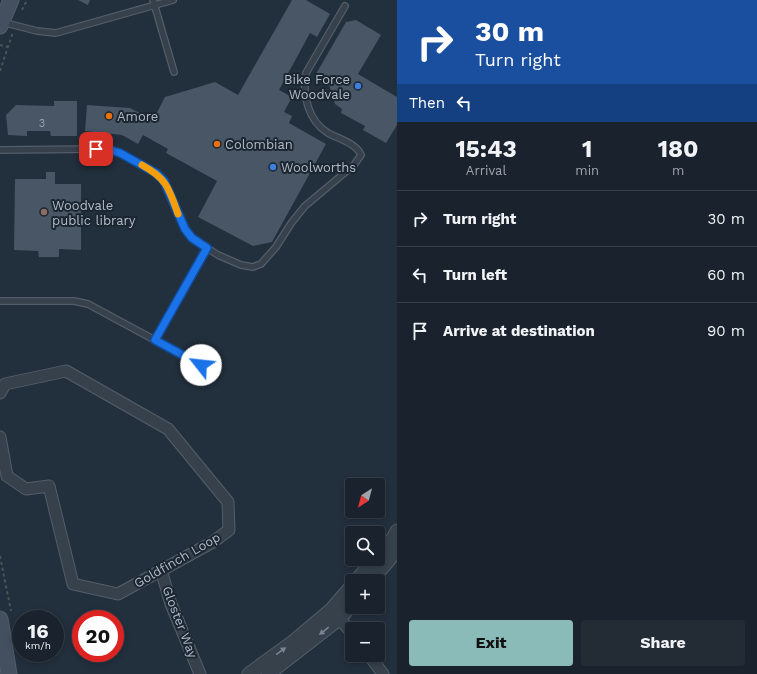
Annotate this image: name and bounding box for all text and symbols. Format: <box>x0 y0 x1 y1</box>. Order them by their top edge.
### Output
text: 30 m <box>475 15 544 48</box>
icon: right <box>409 16 461 68</box>
text: Turn right <box>475 49 561 70</box>
place label: Bike Force Woodvale <box>284 72 350 102</box>
marker: Bike Force Woodvale <box>353 81 363 91</box>
icon: left <box>453 92 475 114</box>
text: Then <box>409 94 445 112</box>
place label: Amore <box>117 109 158 124</box>
marker: Amore <box>104 111 114 121</box>
house number: 3 <box>39 117 45 130</box>
pin <box>79 132 113 166</box>
text: 15:43 <box>455 135 517 163</box>
text: 1 <box>582 135 592 163</box>
text: 180 <box>658 135 699 163</box>
place label: Colombian <box>225 137 293 152</box>
icon: arrive <box>85 138 107 160</box>
marker: Colombian <box>212 139 222 149</box>
place label: Woolworths <box>281 160 356 175</box>
marker: Woolworths <box>268 162 278 172</box>
text: Arrival <box>466 163 506 178</box>
text: min <box>575 163 599 178</box>
text: m <box>672 163 684 178</box>
place label: Woodvale public library <box>52 198 136 228</box>
marker: Woodvale public library <box>39 207 49 217</box>
icon: right <box>409 208 431 230</box>
text: Turn right <box>443 210 516 228</box>
text: 30 m <box>708 210 745 228</box>
icon: left <box>409 264 431 286</box>
text: Turn left <box>443 266 507 284</box>
text: 60 m <box>707 266 745 284</box>
icon: arrive <box>409 320 431 342</box>
text: Arrive at destination <box>443 322 595 340</box>
text: 90 m <box>707 322 745 340</box>
position arrow <box>180 344 222 386</box>
north arrow <box>345 478 385 518</box>
map controls <box>345 478 385 662</box>
button: search <box>345 526 385 566</box>
street label: Goldfinch Loop <box>131 529 223 591</box>
button: + <box>345 574 385 614</box>
street label: Gloster Way <box>159 584 201 660</box>
speed limit sign: 20 <box>72 610 124 662</box>
text: 16 <box>28 619 48 643</box>
button: Exit <box>409 620 573 666</box>
button: Share <box>581 620 745 666</box>
button: − <box>345 622 385 662</box>
one-way arrow <box>319 627 330 635</box>
text: km/h <box>25 640 51 651</box>
one-way arrow <box>276 647 286 655</box>

